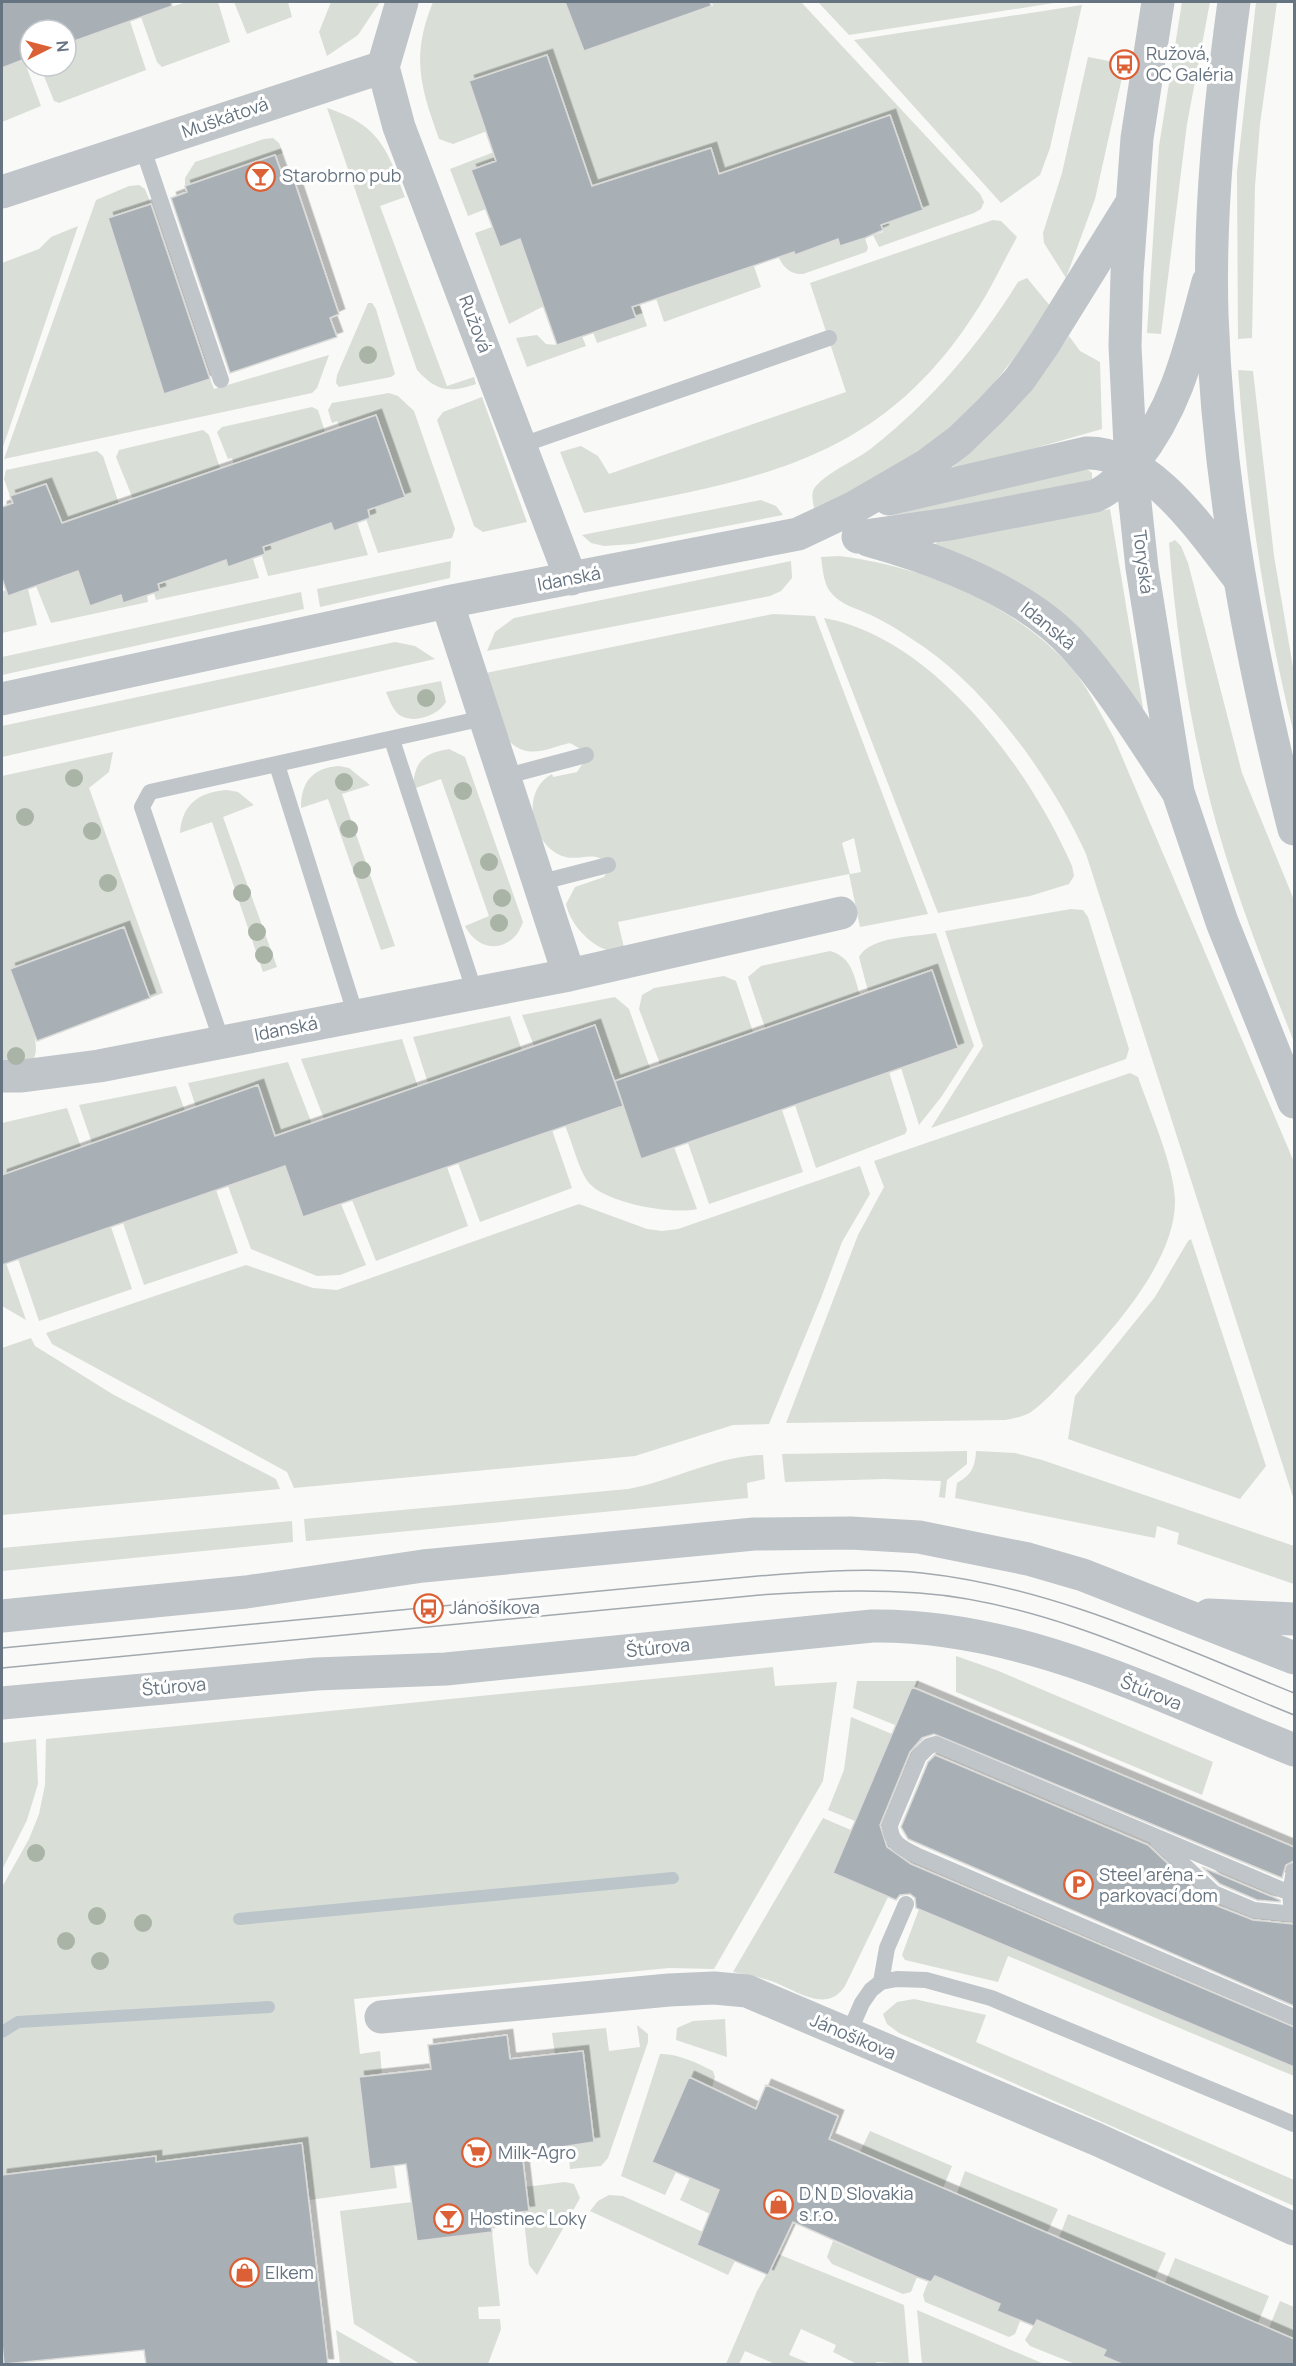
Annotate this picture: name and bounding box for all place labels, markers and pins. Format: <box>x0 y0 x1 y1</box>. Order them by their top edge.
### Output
place label: Ružová, OC Galéria <box>1146 41 1234 86</box>
bus stop icon: Ružová, OC Galéria <box>1109 48 1141 80</box>
bar icon: Starobrno pub <box>245 160 277 192</box>
place label: Starobrno pub <box>282 163 401 187</box>
bus stop icon: Jánošíkova <box>412 1592 444 1624</box>
place label: Jánošíkova <box>449 1595 540 1619</box>
place label: Steel aréna - parkovací dom <box>1099 1862 1218 1907</box>
parking icon: Steel aréna - parkovací dom <box>1062 1869 1094 1901</box>
supermarket icon: Milk-Agro <box>461 2137 493 2169</box>
place label: Milk-Agro <box>498 2140 576 2164</box>
place label: D N D Slovakia s.r.o. <box>799 2181 914 2226</box>
shop icon: D N D Slovakia s.r.o. <box>762 2188 794 2220</box>
bar icon: Hostinec Loky <box>433 2203 465 2235</box>
place label: Hostinec Loky <box>470 2206 587 2230</box>
shop icon: Elkem <box>228 2257 260 2289</box>
place label: Elkem <box>265 2260 314 2284</box>

